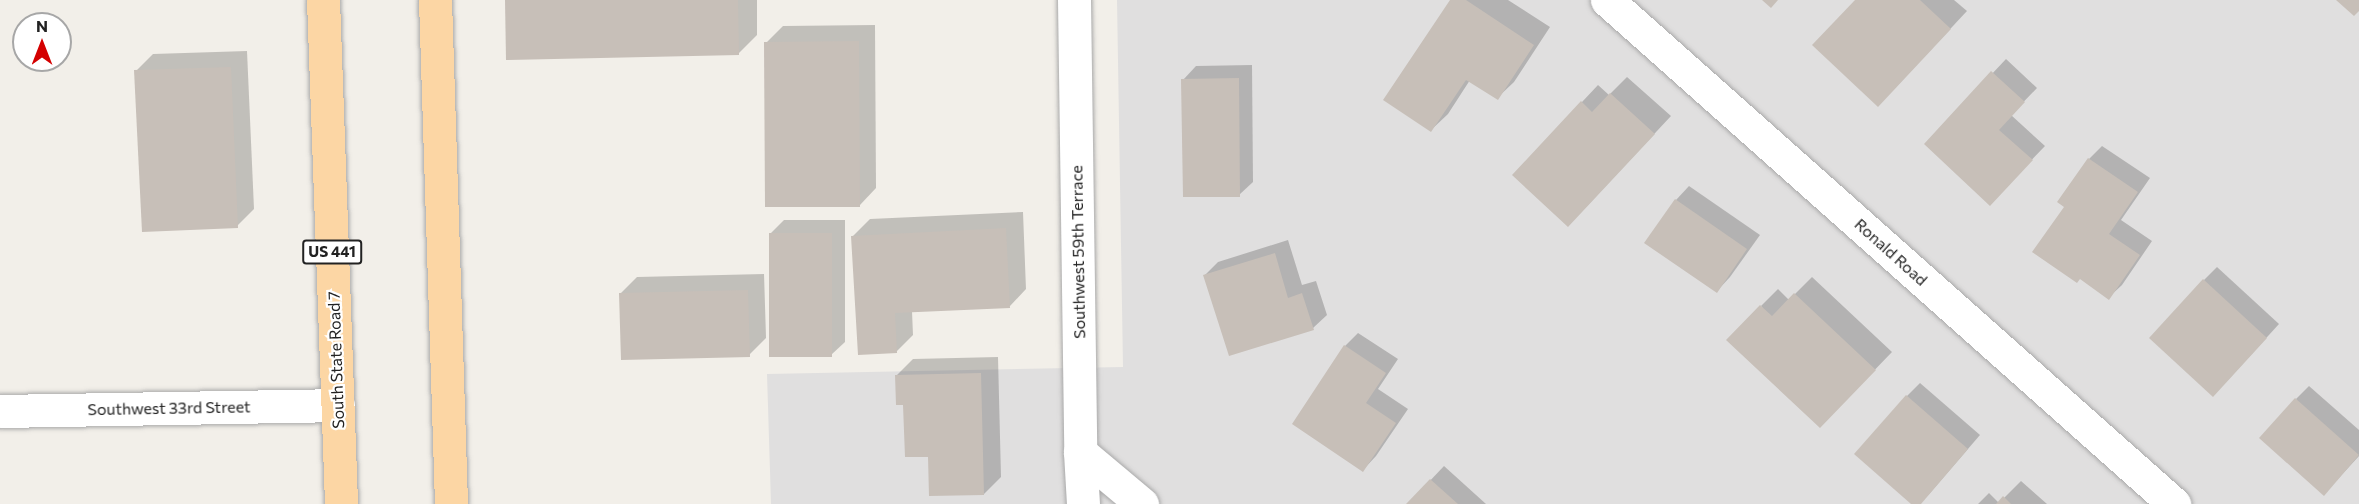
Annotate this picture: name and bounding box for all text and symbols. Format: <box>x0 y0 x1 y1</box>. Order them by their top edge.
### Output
north arrow <box>12 12 72 72</box>
text: N <box>36 16 48 35</box>
street label: Southwest 59th Terrace <box>1067 165 1089 339</box>
street label: Ronald Road <box>1851 214 1931 290</box>
road number: US 441 <box>302 240 362 264</box>
street label: South State Road 7 <box>324 291 348 429</box>
street label: Southwest 33rd Street <box>87 397 251 419</box>

